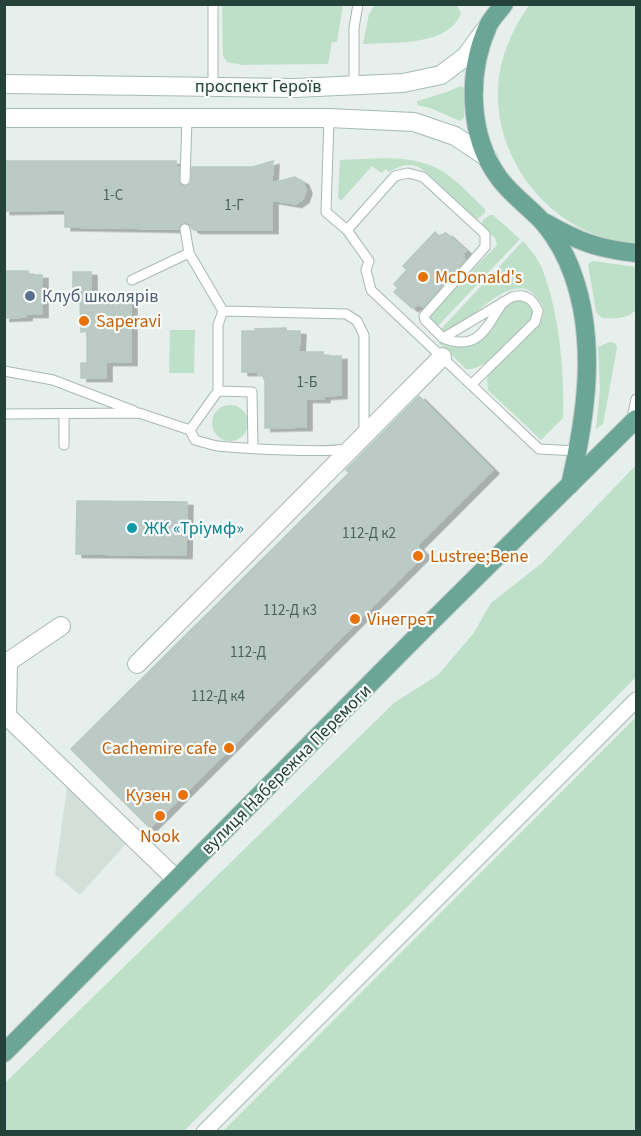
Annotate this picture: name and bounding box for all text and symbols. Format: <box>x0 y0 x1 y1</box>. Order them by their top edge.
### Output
street label: проспект Героїв <box>195 74 321 99</box>
house number: 1-С <box>103 185 124 206</box>
house number: 1-Г <box>224 195 244 216</box>
place label: McDonald's <box>435 265 522 290</box>
marker: McDonald's <box>416 270 430 284</box>
place label: Клуб школярів <box>42 284 158 309</box>
marker: Клуб школярів <box>23 289 37 303</box>
place label: Saperavi <box>96 309 161 334</box>
marker: Saperavi <box>77 314 91 328</box>
house number: 1-Б <box>297 372 318 393</box>
place label: ЖК «Тріумф» <box>144 516 244 541</box>
marker: ЖК «Тріумф» <box>125 521 139 535</box>
house number: 112-Д к2 <box>342 523 396 544</box>
place label: Lustree;Bene <box>430 544 528 569</box>
marker: Lustree;Bene <box>411 549 425 563</box>
house number: 112-Д к3 <box>263 600 317 621</box>
place label: Vінегрет <box>367 607 434 632</box>
marker: Vінегрет <box>348 612 362 626</box>
house number: 112-Д <box>230 642 267 663</box>
street label: вулиця Набережна Перемоги <box>196 679 377 860</box>
house number: 112-Д к4 <box>191 686 246 707</box>
place label: Cachemire cafe <box>102 736 217 761</box>
marker: Cachemire cafe <box>222 741 236 755</box>
place label: Кузен <box>125 783 171 808</box>
marker: Кузен <box>176 788 190 802</box>
marker: Nook <box>153 809 167 823</box>
place label: Nook <box>140 824 180 849</box>

